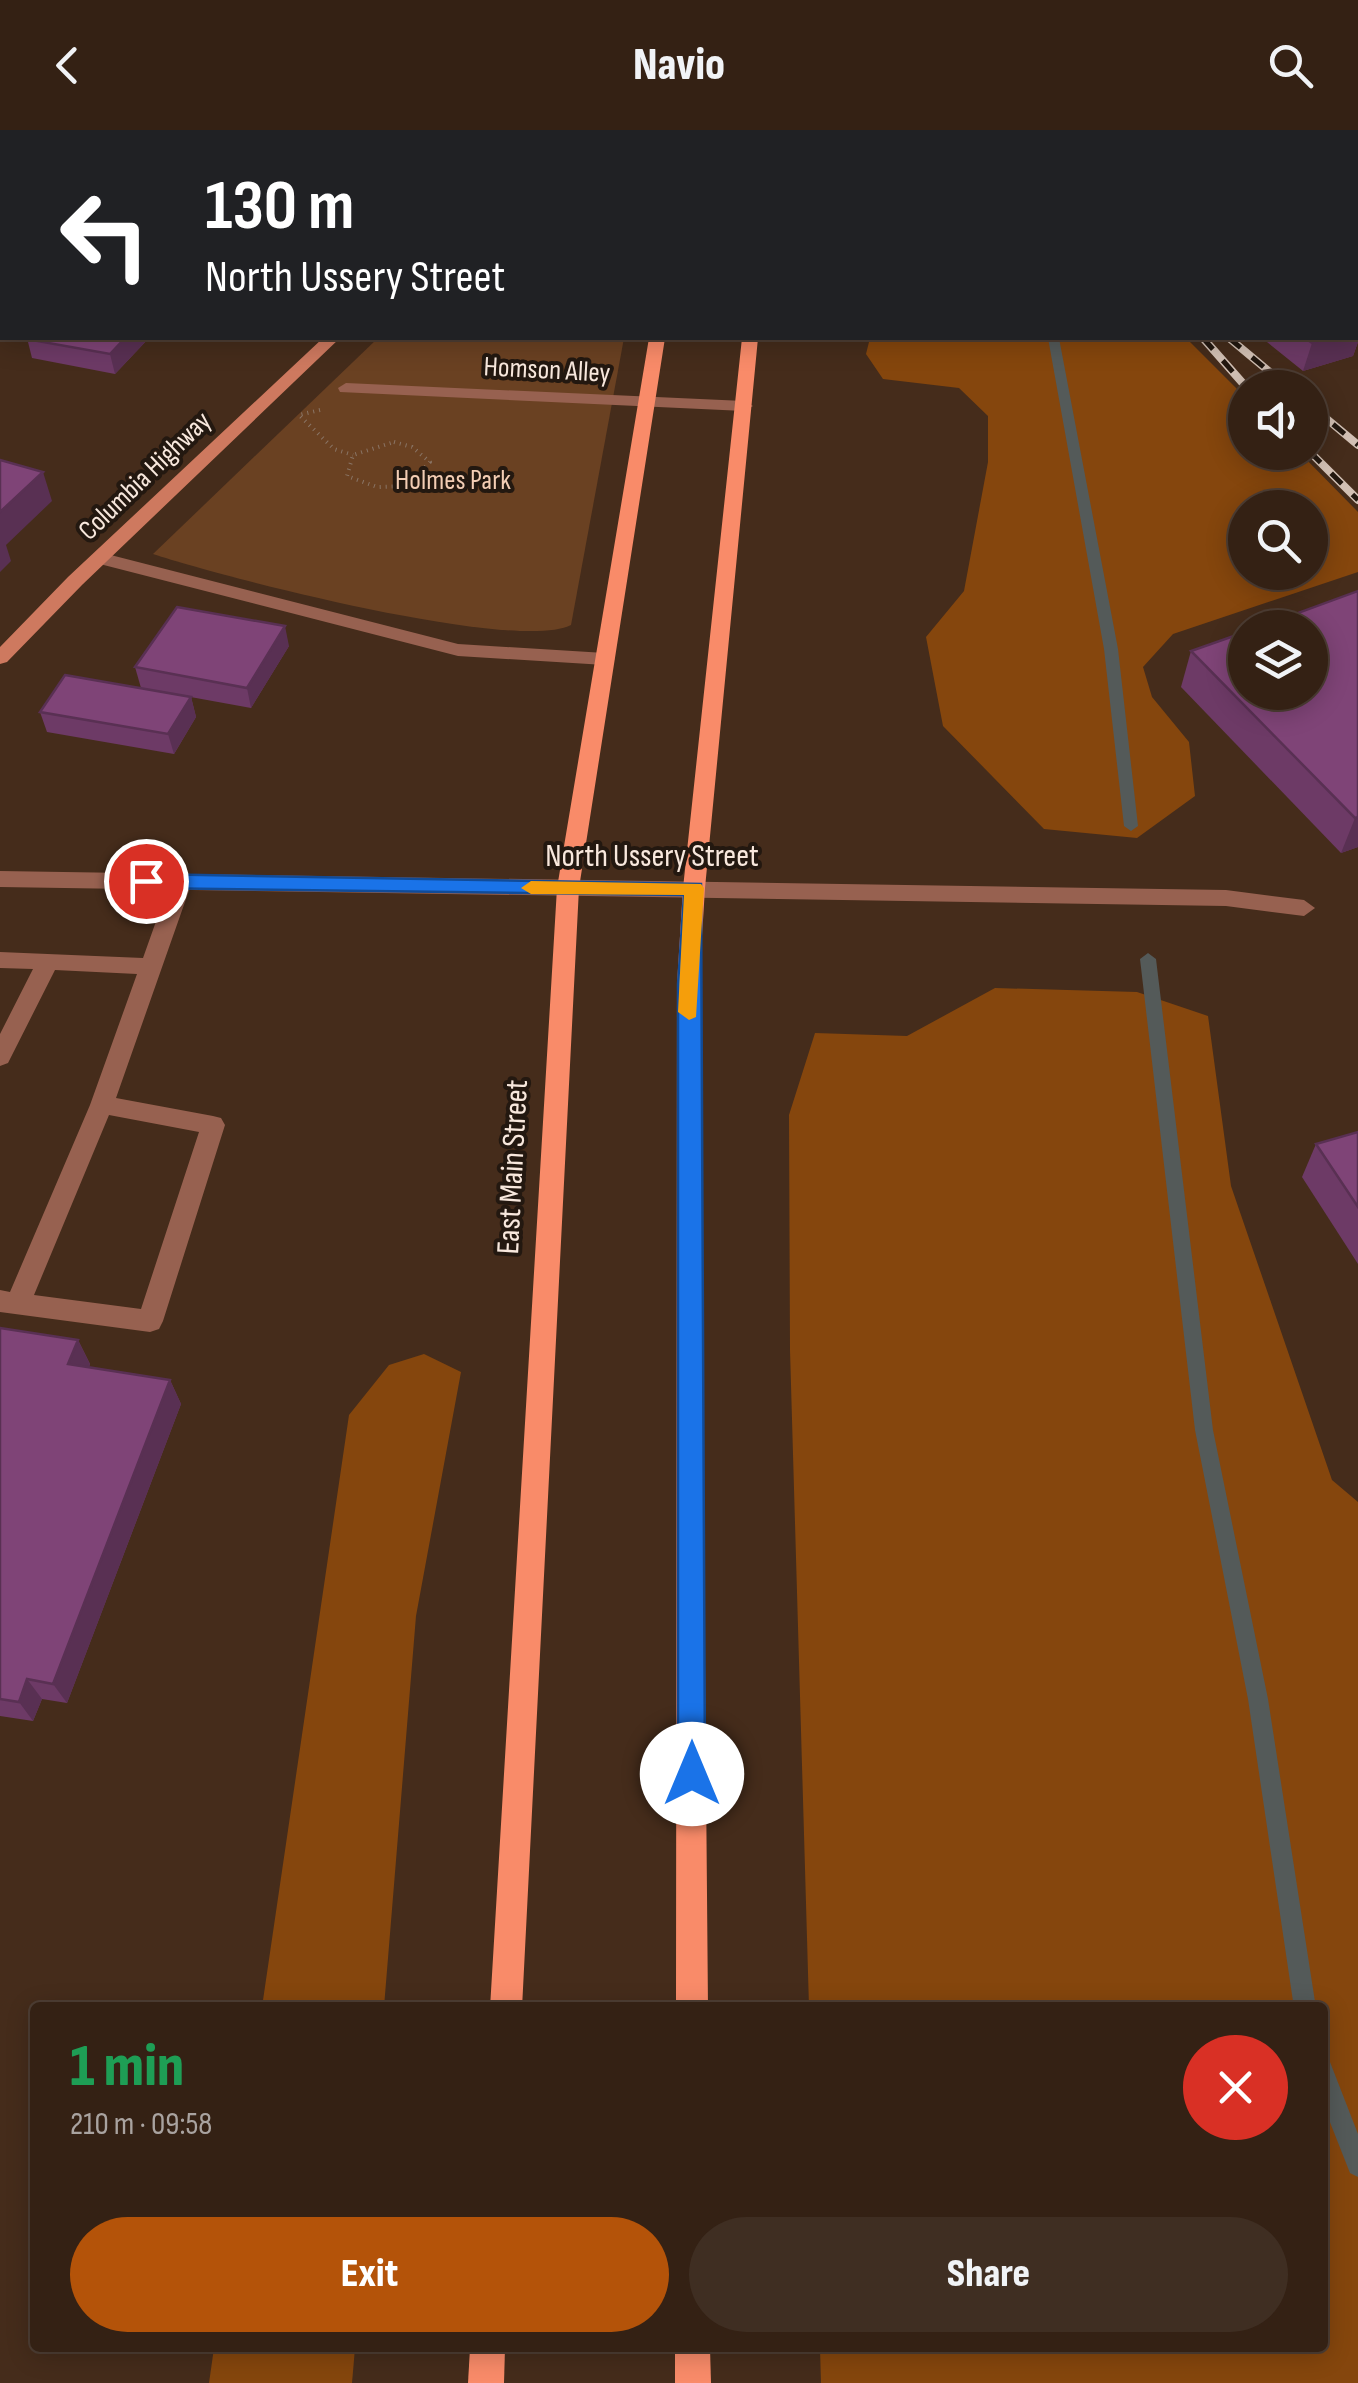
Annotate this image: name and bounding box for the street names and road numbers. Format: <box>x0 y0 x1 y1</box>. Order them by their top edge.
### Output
street label: Homson Alley <box>483 350 611 390</box>
street label: Columbia Highway <box>72 405 218 547</box>
street label: North Ussery Street <box>545 837 759 876</box>
street label: East Main Street <box>489 1079 537 1255</box>

